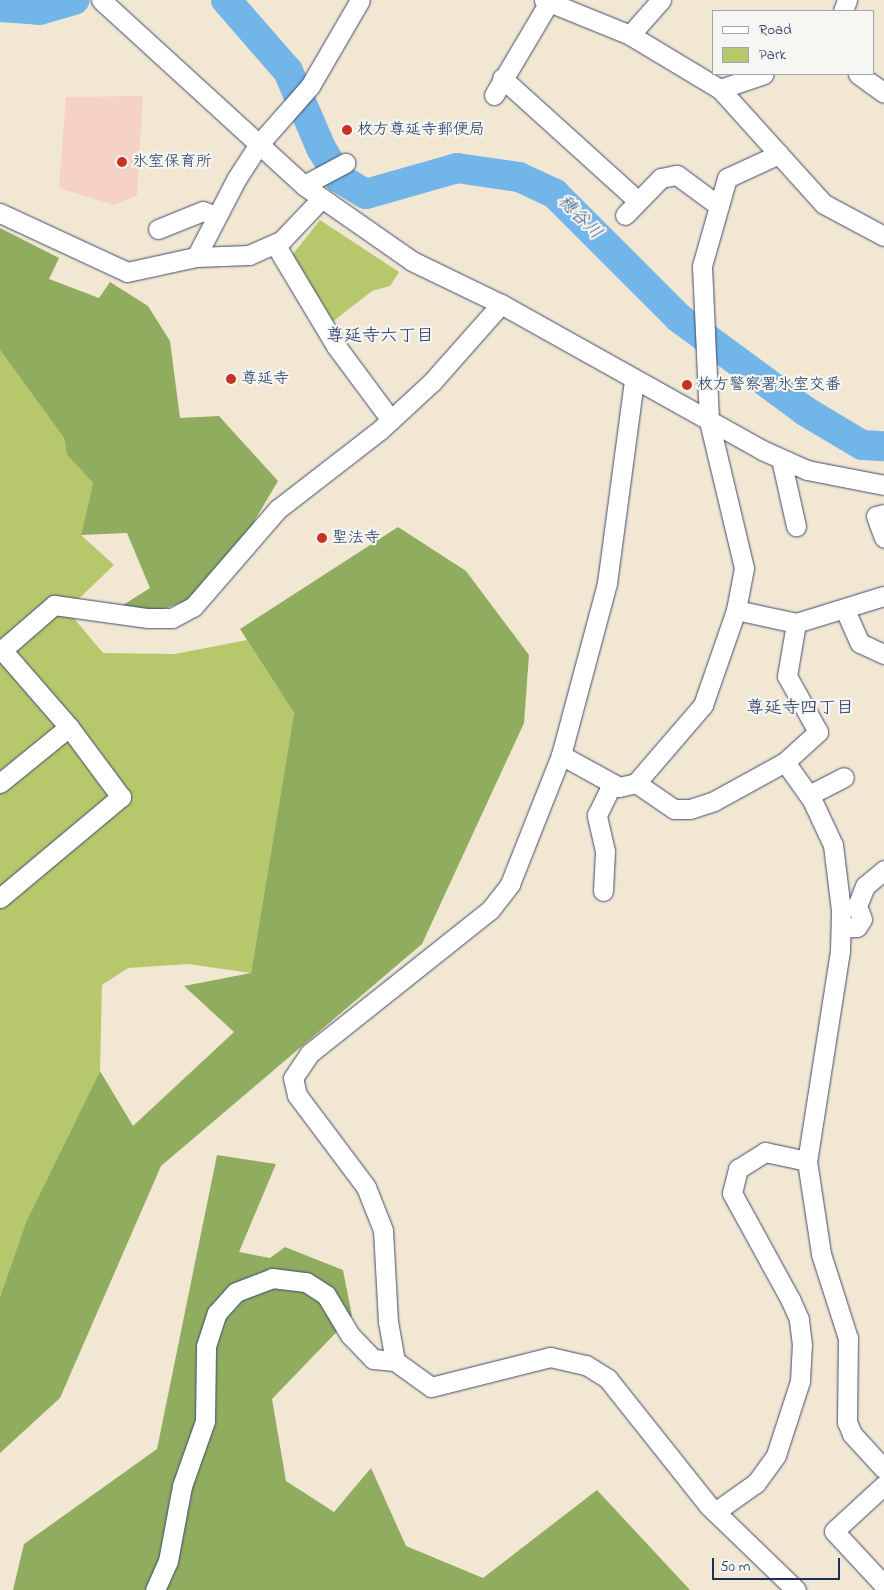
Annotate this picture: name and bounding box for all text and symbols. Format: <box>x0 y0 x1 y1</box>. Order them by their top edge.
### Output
legend <box>712 10 874 75</box>
text: Road <box>759 19 792 41</box>
text: Park <box>759 44 786 66</box>
place label: 枚方尊延寺郵便局 <box>357 120 485 140</box>
marker: 枚方尊延寺郵便局 <box>341 124 353 136</box>
place label: 氷室保育所 <box>132 152 212 172</box>
marker: 氷室保育所 <box>116 156 128 168</box>
water label: 穂谷川 <box>552 191 606 245</box>
district label: 尊延寺六丁目 <box>326 326 434 348</box>
place label: 尊延寺 <box>241 369 289 389</box>
marker: 尊延寺 <box>225 373 237 385</box>
place label: 枚方警察署氷室交番 <box>697 375 841 395</box>
marker: 枚方警察署氷室交番 <box>681 379 693 391</box>
place label: 聖法寺 <box>332 528 380 548</box>
marker: 聖法寺 <box>316 532 328 544</box>
district label: 尊延寺四丁目 <box>746 698 854 720</box>
scale bar <box>714 1548 842 1580</box>
text: 50 m <box>720 1556 750 1578</box>

